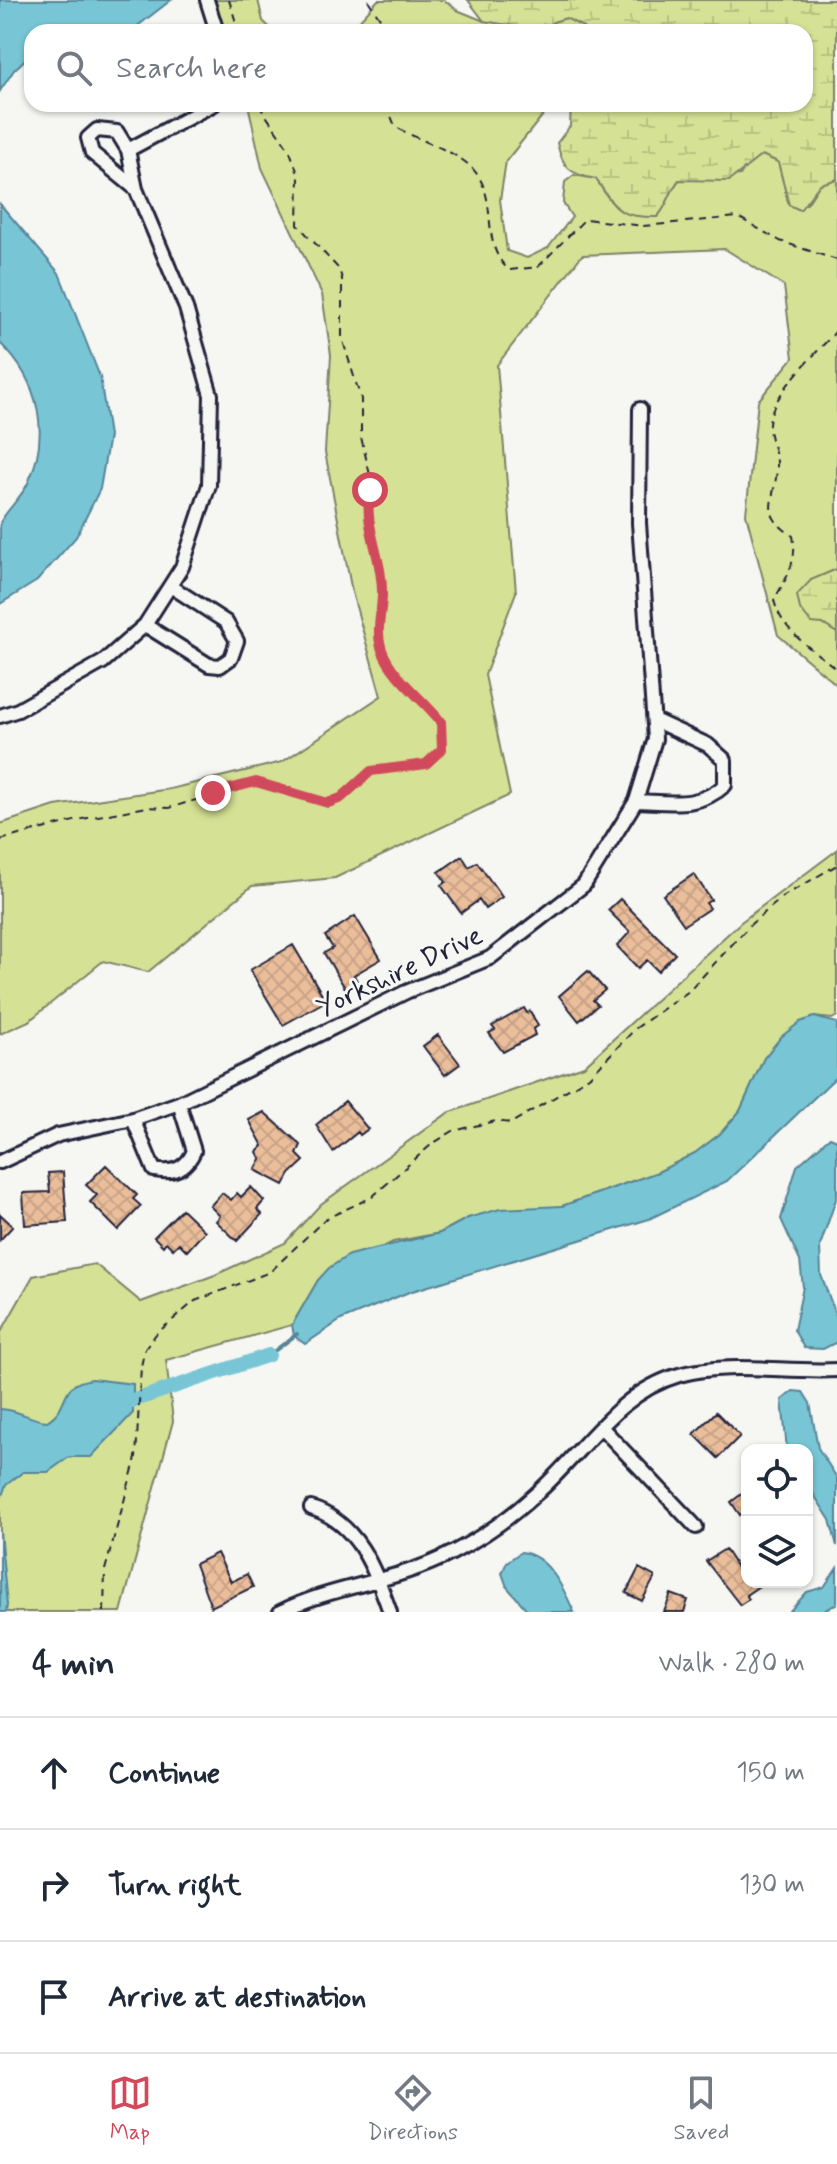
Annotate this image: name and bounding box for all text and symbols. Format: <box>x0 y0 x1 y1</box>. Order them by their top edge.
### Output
search box <box>24 24 813 112</box>
icon: search <box>52 46 96 90</box>
text: Search here <box>116 49 267 88</box>
route start <box>352 472 388 508</box>
route end <box>195 775 231 811</box>
street label: Yorkshire Drive <box>311 918 489 1027</box>
map controls <box>741 1444 813 1588</box>
button: locate <box>741 1444 813 1516</box>
button: layers <box>741 1516 813 1588</box>
text: 4 min <box>32 1642 115 1687</box>
text: Walk · 280 m <box>658 1647 805 1681</box>
icon: ahead <box>32 1751 76 1795</box>
text: Continue <box>108 1754 220 1793</box>
text: 150 m <box>736 1756 805 1790</box>
icon: right <box>32 1863 76 1907</box>
text: Turn right <box>108 1866 241 1905</box>
text: 130 m <box>739 1868 805 1902</box>
icon: arrive <box>32 1975 76 2019</box>
text: Arrive at destination <box>108 1978 366 2017</box>
tab: Map <box>108 2071 152 2147</box>
tab: Directions <box>367 2071 458 2147</box>
tab: Saved <box>674 2071 729 2147</box>

